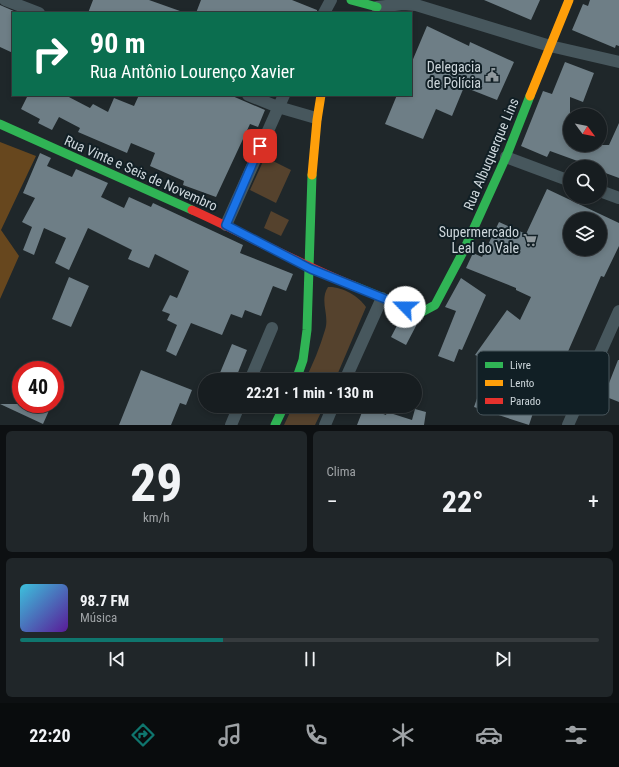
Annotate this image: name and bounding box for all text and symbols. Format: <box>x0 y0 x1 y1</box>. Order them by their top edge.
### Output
text: 90 m <box>90 27 146 60</box>
icon: right <box>24 28 76 80</box>
place label: Delegacia de Polícia <box>427 59 481 91</box>
text: Rua Antônio Lourenço Xavier <box>90 61 295 82</box>
public building icon: Delegacia de Polícia <box>484 67 500 83</box>
street label: Rua Albuquerque Lins <box>460 96 522 212</box>
north arrow <box>563 108 607 152</box>
map controls <box>563 108 607 256</box>
pin <box>243 129 277 163</box>
street label: Rua Vinte e Seis de Novembro <box>62 132 220 214</box>
icon: arrive <box>249 135 271 157</box>
button: search <box>563 160 607 204</box>
button: layers <box>563 212 607 256</box>
place label: Supermercado Leal do Vale <box>439 224 519 256</box>
supermarket icon: Supermercado Leal do Vale <box>522 232 538 248</box>
position arrow <box>384 286 426 328</box>
legend <box>477 351 609 415</box>
text: Livre <box>510 359 531 372</box>
speed limit sign: 40 <box>12 361 64 413</box>
text: Lento <box>510 377 535 390</box>
text: 22:21 · 1 min · 130 m <box>246 384 374 402</box>
text: Parado <box>510 395 541 408</box>
text: 29 <box>130 453 183 514</box>
text: Clima <box>327 464 356 479</box>
text: 22° <box>442 484 484 519</box>
text: − <box>327 489 338 514</box>
text: + <box>588 489 599 514</box>
text: km/h <box>143 510 170 525</box>
text: 98.7 FM <box>80 592 129 610</box>
text: Música <box>80 610 117 625</box>
icon: previous <box>106 648 128 670</box>
icon: pause <box>299 648 321 670</box>
icon: next <box>492 648 514 670</box>
icon: directions <box>129 721 157 749</box>
icon: music <box>216 721 244 749</box>
icon: phone <box>302 721 330 749</box>
icon: climate <box>389 721 417 749</box>
icon: car <box>475 721 503 749</box>
icon: filters <box>562 721 590 749</box>
text: 22:20 <box>29 725 71 746</box>

